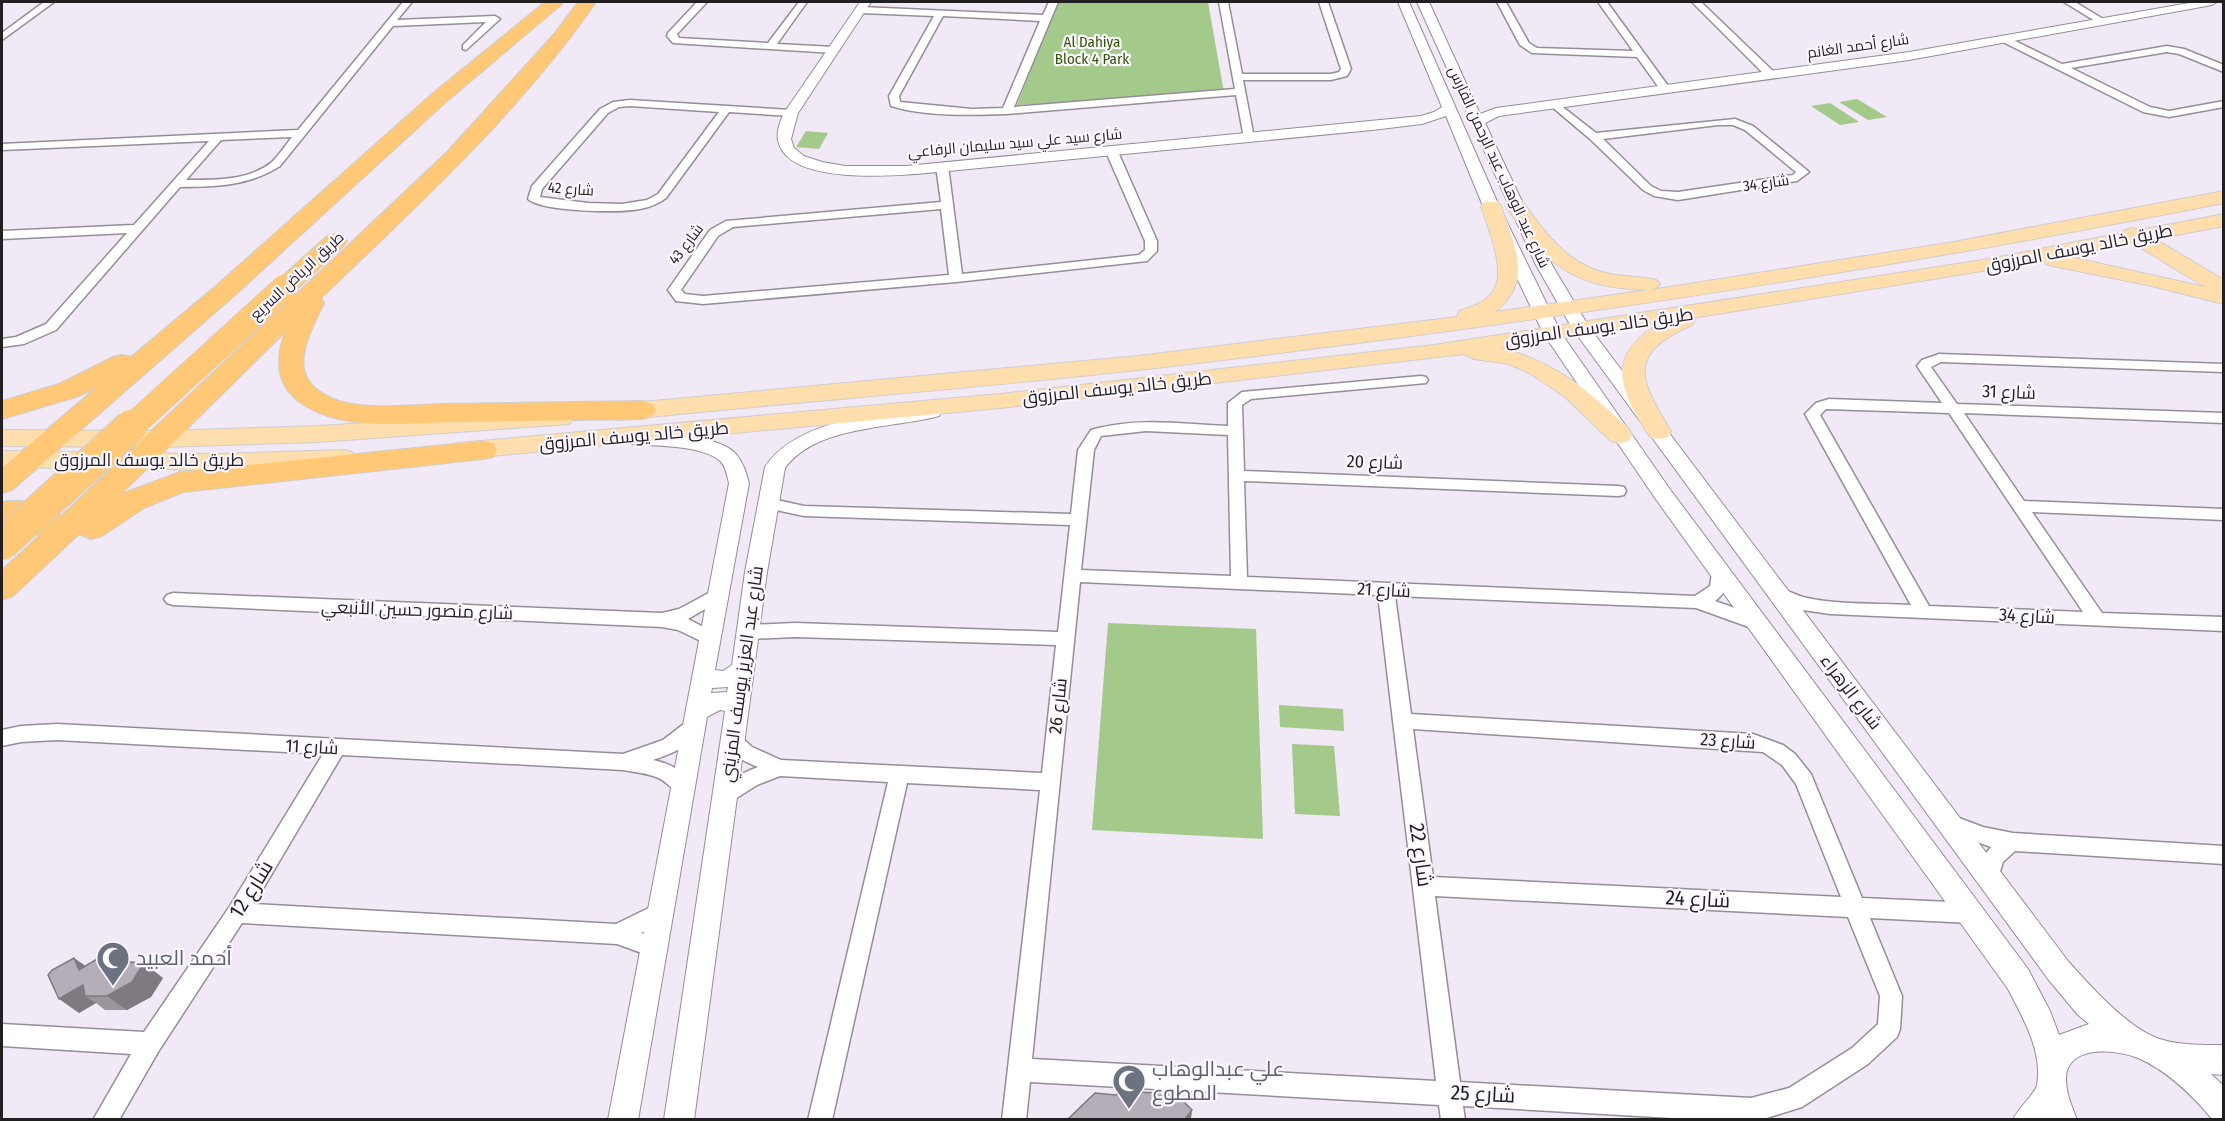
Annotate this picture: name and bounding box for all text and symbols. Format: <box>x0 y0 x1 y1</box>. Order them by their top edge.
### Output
street label: شارع أحمد الغانم <box>1806 29 1910 64</box>
park label: Al Dahiya Block 4 Park <box>1055 33 1129 68</box>
street label: شارع عبد الوهاب عبد الرحمن الفارس <box>1442 63 1554 271</box>
street label: شارع سيد علي سيد سليمان الرفاعي <box>907 125 1123 164</box>
street label: شارع 34 <box>1742 171 1791 197</box>
street label: شارع 42 <box>547 178 595 202</box>
street label: طريق خالد يوسف المرزوق <box>1984 219 2175 278</box>
street label: شارع 43 <box>665 220 709 269</box>
street label: طريق الرياض السريع <box>246 228 349 325</box>
street label: طريق خالد يوسف المرزوق <box>1503 303 1695 352</box>
street label: طريق خالد يوسف المرزوق <box>1021 367 1213 410</box>
street label: شارع 31 <box>1982 380 2036 405</box>
street label: طريق خالد يوسف المرزوق <box>538 417 730 456</box>
street label: طريق خالد يوسف المرزوق <box>54 449 244 472</box>
street label: شارع 20 <box>1346 450 1404 475</box>
street label: شارع عبد العزيز يوسف المزيني <box>716 564 771 784</box>
street label: شارع 21 <box>1357 578 1411 603</box>
street label: شارع منصور حسين الأنبعي <box>320 596 513 627</box>
street label: شارع 34 <box>1998 604 2055 629</box>
street label: شارع الزهراء <box>1815 650 1886 735</box>
street label: شارع 26 <box>1044 677 1073 735</box>
street label: شارع 23 <box>1700 728 1756 755</box>
street label: شارع 11 <box>285 735 339 760</box>
street label: شارع 22 <box>1403 821 1438 889</box>
street label: شارع 12 <box>223 855 280 923</box>
street label: شارع 24 <box>1665 884 1731 915</box>
mosque icon: أحمد العبيد <box>95 940 131 987</box>
place label: أحمد العبيد <box>136 945 232 971</box>
place label: علي عبدالوهاب المطوع <box>1152 1056 1284 1107</box>
mosque icon: علي عبدالوهاب المطوع <box>1111 1063 1147 1110</box>
street label: شارع 25 <box>1450 1079 1516 1110</box>

